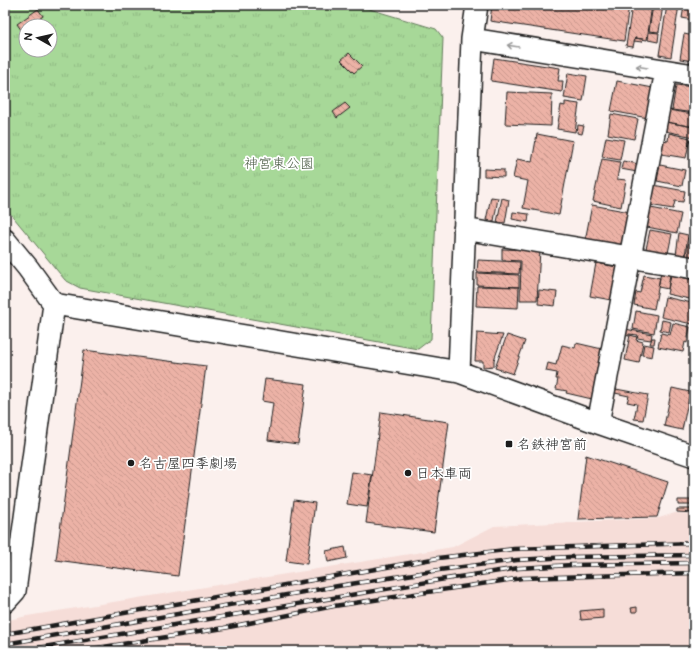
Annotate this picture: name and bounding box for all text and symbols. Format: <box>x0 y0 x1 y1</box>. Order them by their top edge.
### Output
north arrow <box>18 18 58 58</box>
text: N <box>22 32 36 42</box>
one-way arrow <box>507 42 520 50</box>
one-way arrow <box>636 63 649 71</box>
park label: 神宮東公園 <box>244 155 314 172</box>
place label: 名鉄神宮前 <box>517 436 587 453</box>
marker: 名鉄神宮前 <box>504 439 514 449</box>
place label: 名古屋四季劇場 <box>139 455 237 472</box>
marker: 名古屋四季劇場 <box>126 458 136 468</box>
place label: 日本車両 <box>416 465 472 482</box>
marker: 日本車両 <box>403 468 413 478</box>

